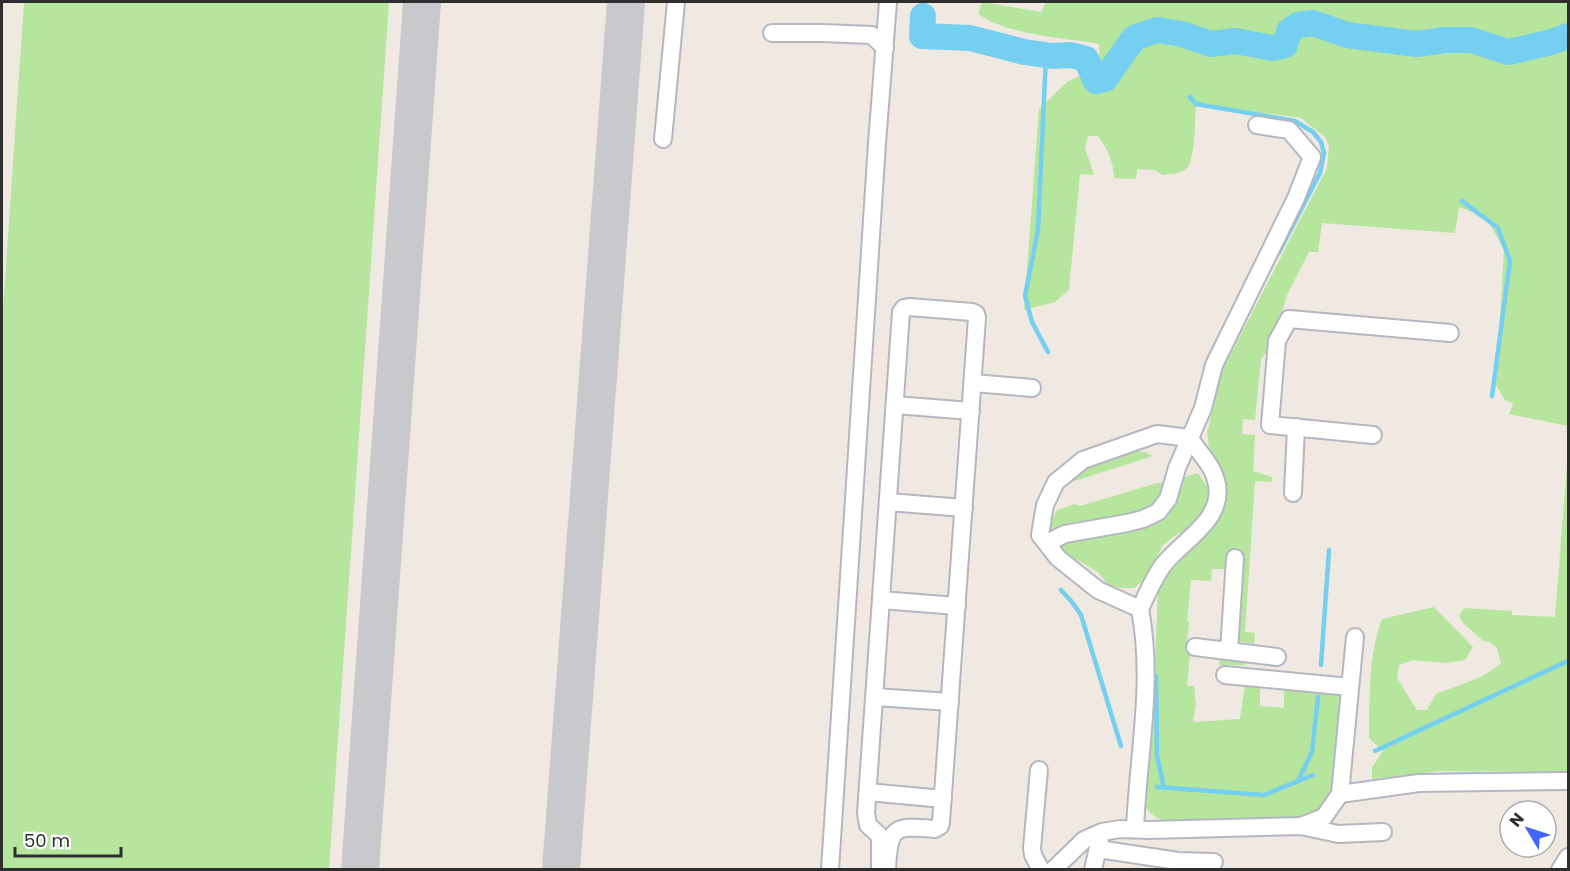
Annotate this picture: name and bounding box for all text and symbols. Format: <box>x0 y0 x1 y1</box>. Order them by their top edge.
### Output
north arrow <box>1498 799 1558 859</box>
text: N <box>1504 808 1529 832</box>
scale bar <box>15 820 122 858</box>
text: 50 m <box>24 828 70 853</box>

